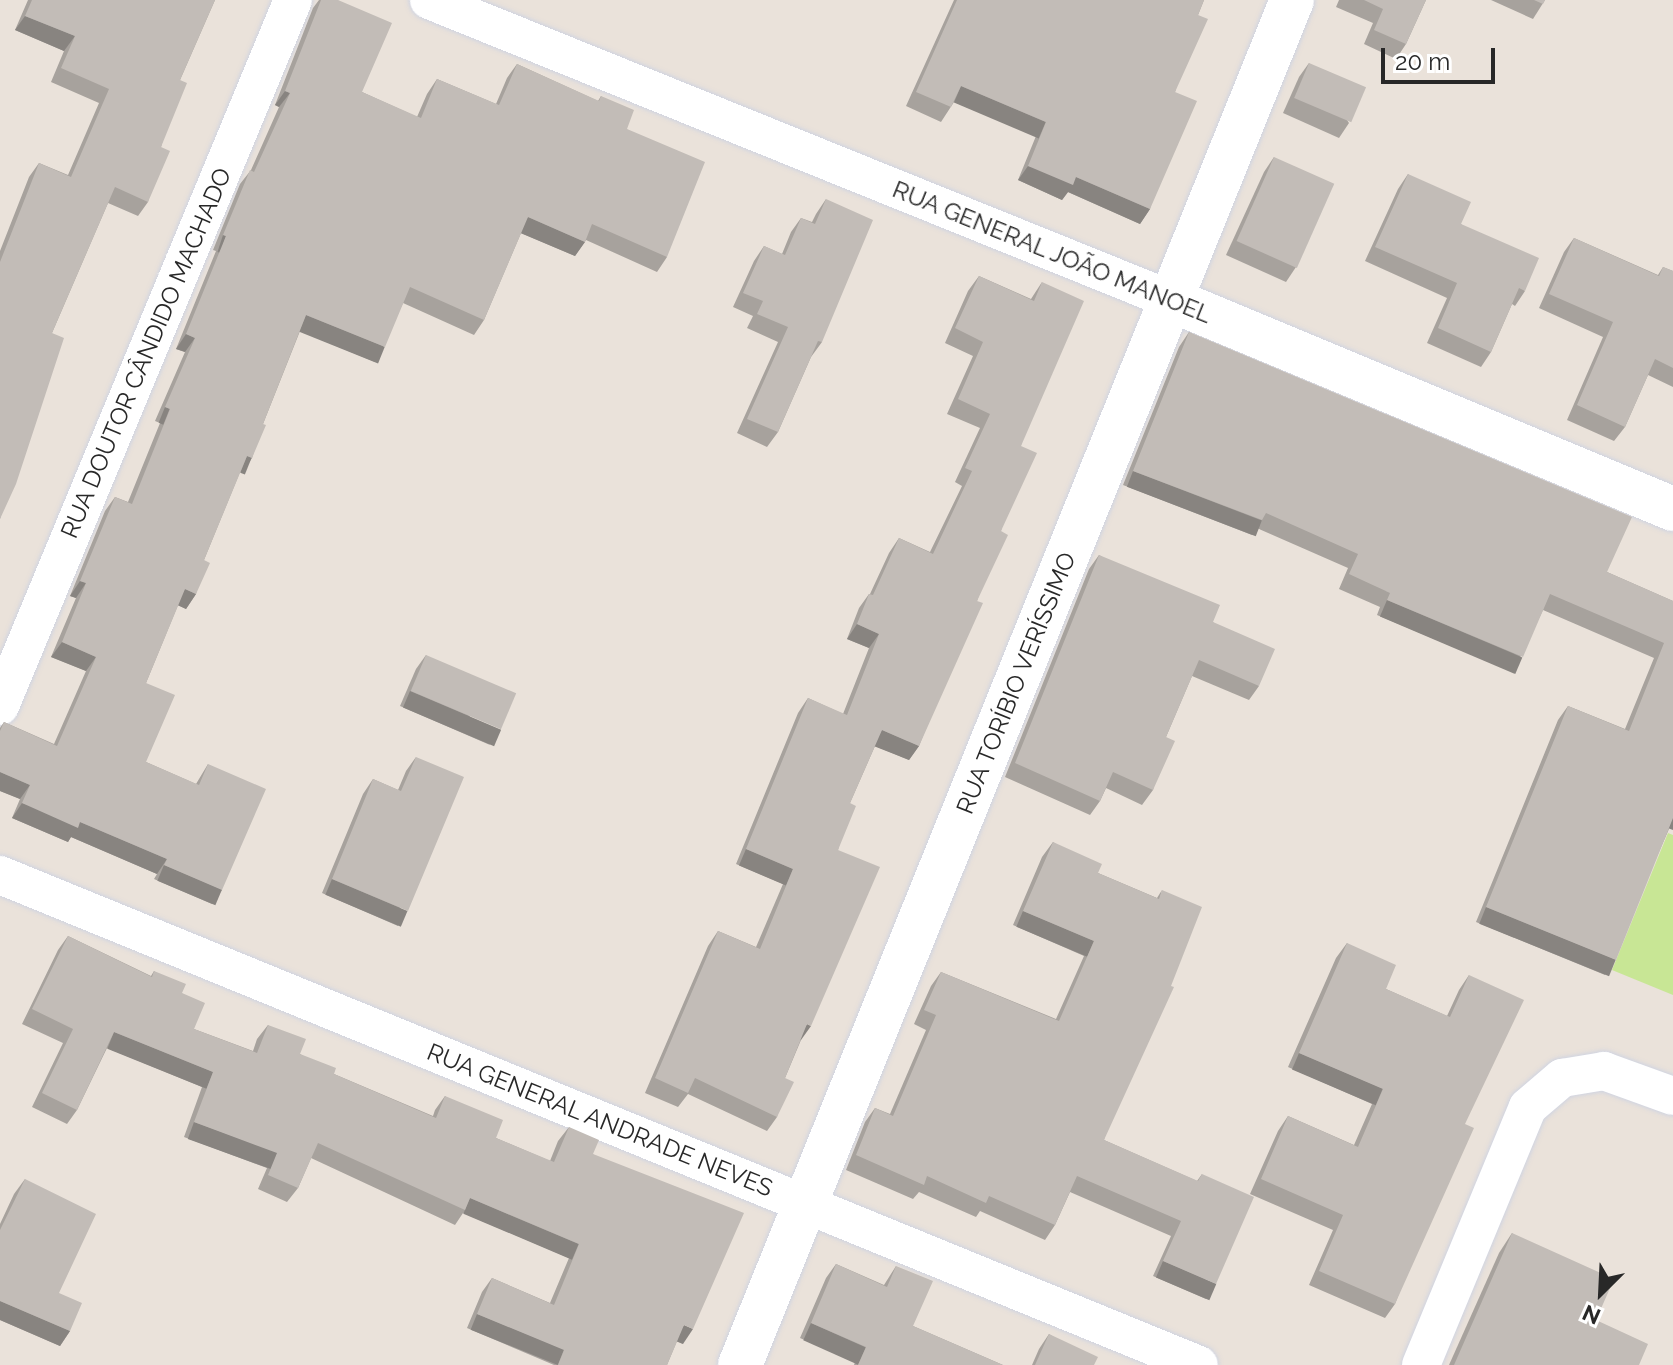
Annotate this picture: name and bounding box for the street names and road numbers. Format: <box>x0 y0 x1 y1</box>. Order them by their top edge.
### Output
street label: RUA DOUTOR CÂNDIDO MACHADO <box>55 163 237 543</box>
street label: RUA GENERAL JOÃO MANOEL <box>887 174 1217 330</box>
street label: RUA TORÍBIO VERÍSSIMO <box>950 547 1082 819</box>
street label: RUA GENERAL ANDRADE NEVES <box>422 1037 778 1203</box>

